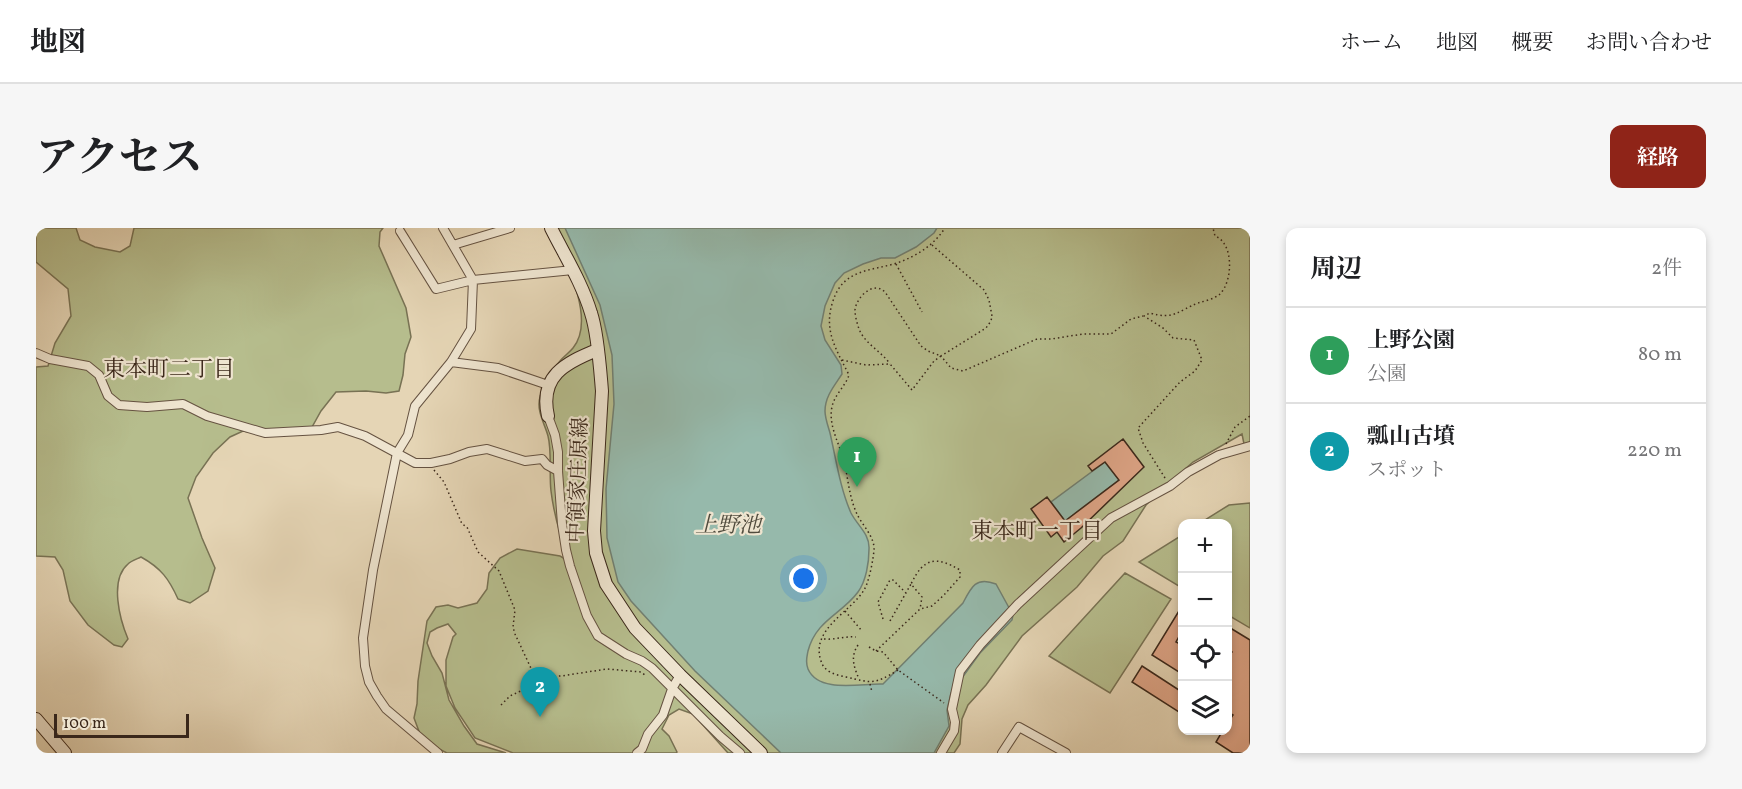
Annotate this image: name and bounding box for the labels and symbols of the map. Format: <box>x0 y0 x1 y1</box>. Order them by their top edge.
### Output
district label: 東本町二丁目 <box>103 355 235 386</box>
street label: 中領家庄原線 <box>562 417 596 543</box>
pin: 1 <box>838 438 876 487</box>
water label: 上野池 <box>695 511 764 542</box>
district label: 東本町一丁目 <box>971 517 1103 548</box>
your location <box>789 564 818 593</box>
pin: 2 <box>520 668 560 717</box>
scale bar <box>54 711 189 738</box>

